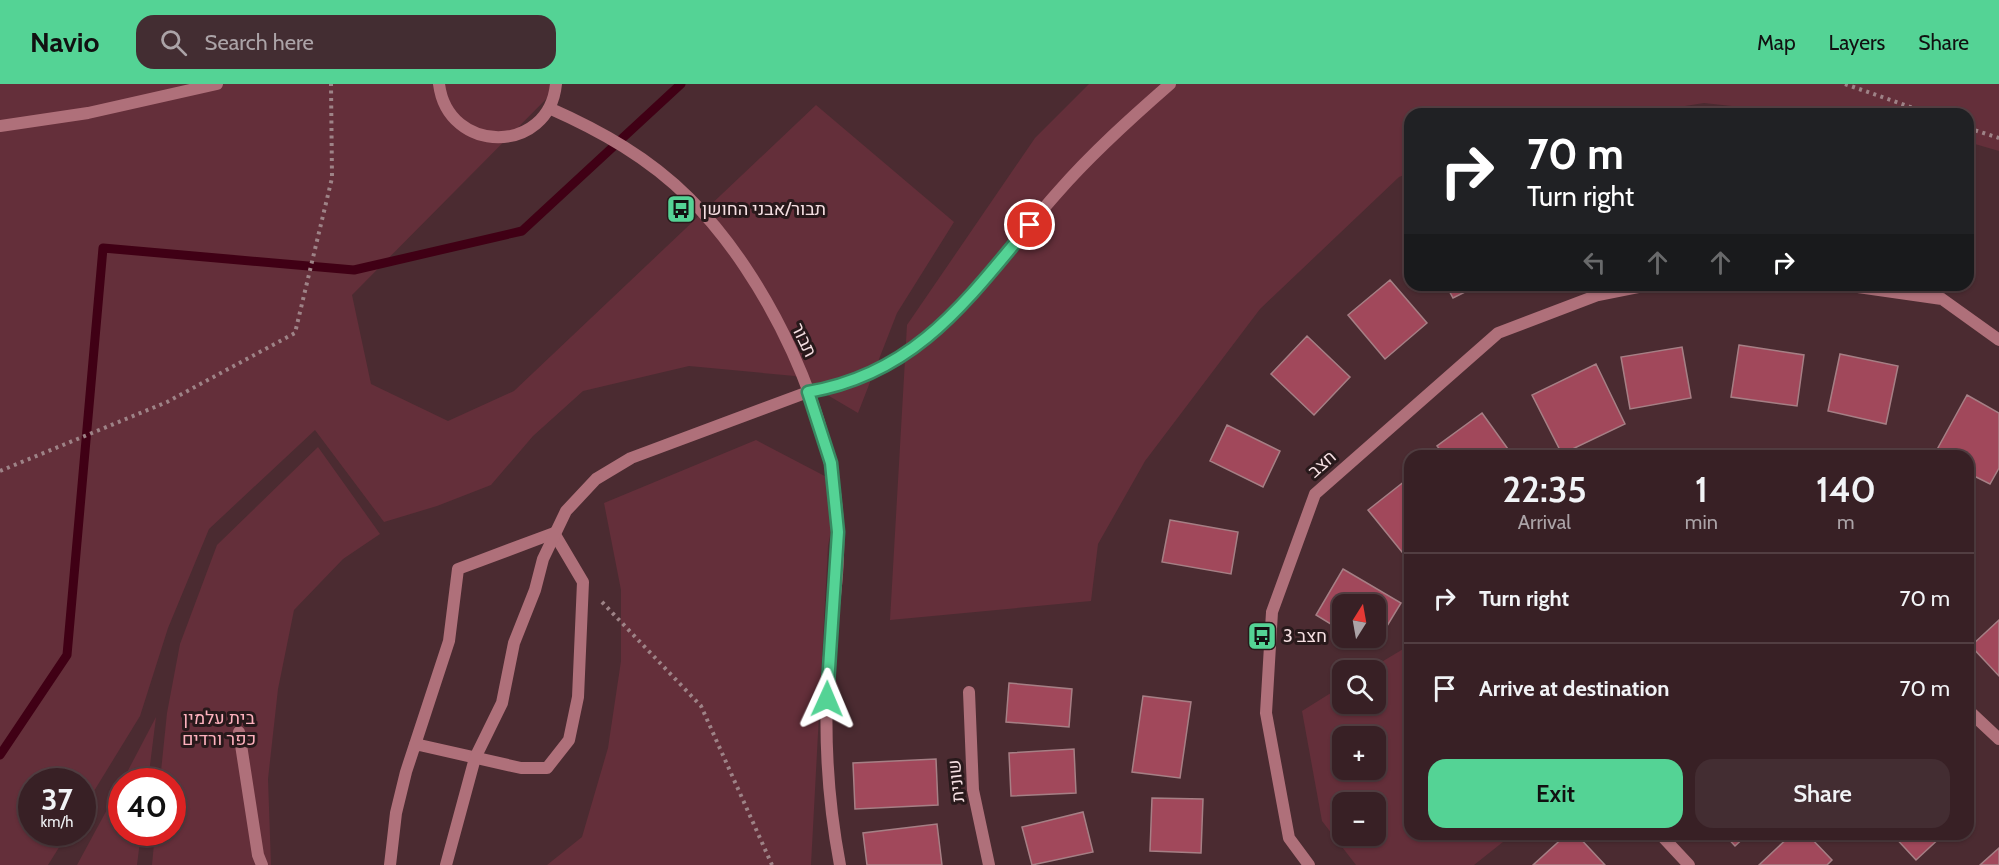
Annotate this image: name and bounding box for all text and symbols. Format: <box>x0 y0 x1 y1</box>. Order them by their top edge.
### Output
search box <box>136 15 556 69</box>
text: Navio <box>30 25 100 59</box>
icon: search <box>157 26 190 59</box>
text: Search here <box>205 29 314 56</box>
text: Map <box>1757 30 1796 55</box>
text: Layers <box>1829 30 1885 55</box>
text: Share <box>1918 30 1969 55</box>
text: 70 m <box>1527 128 1624 180</box>
icon: right <box>1428 132 1506 210</box>
text: Turn right <box>1527 180 1634 213</box>
bus stop icon: תבור/אבני החושן <box>665 193 697 225</box>
place label: תבור/אבני החושן <box>702 198 826 220</box>
pin <box>1004 199 1055 250</box>
icon: arrive <box>1013 208 1046 241</box>
icon: left <box>1578 246 1611 279</box>
icon: ahead <box>1641 246 1674 279</box>
icon: ahead <box>1704 246 1737 279</box>
icon: right <box>1767 246 1800 279</box>
street label: תבור <box>786 320 822 360</box>
street label: חצב <box>1303 446 1341 482</box>
text: 22:35 <box>1502 467 1587 511</box>
text: 1 <box>1695 467 1708 511</box>
text: 140 <box>1816 467 1876 511</box>
text: Arrival <box>1518 510 1571 534</box>
text: min <box>1685 510 1718 534</box>
text: m <box>1837 510 1855 534</box>
icon: right <box>1428 582 1461 615</box>
text: Turn right <box>1479 585 1569 612</box>
text: 70 m <box>1900 585 1950 612</box>
north arrow <box>1332 594 1386 648</box>
map controls <box>1332 594 1386 846</box>
bus stop icon: חצב 3 <box>1246 620 1278 652</box>
place label: חצב 3 <box>1283 625 1327 647</box>
button: search <box>1332 660 1386 714</box>
position arrow <box>795 667 859 731</box>
icon: arrive <box>1428 672 1461 705</box>
text: Arrive at destination <box>1479 675 1669 702</box>
text: 70 m <box>1900 675 1950 702</box>
park label: בית עלמין כפר ורדים <box>182 707 256 750</box>
button: + <box>1332 726 1386 780</box>
street label: שונית <box>943 759 969 803</box>
button: Exit <box>1428 759 1683 828</box>
button: Share <box>1695 759 1950 828</box>
speed limit sign: 40 <box>108 768 186 846</box>
text: 37 <box>41 781 73 818</box>
button: − <box>1332 792 1386 846</box>
text: km/h <box>41 813 73 831</box>

